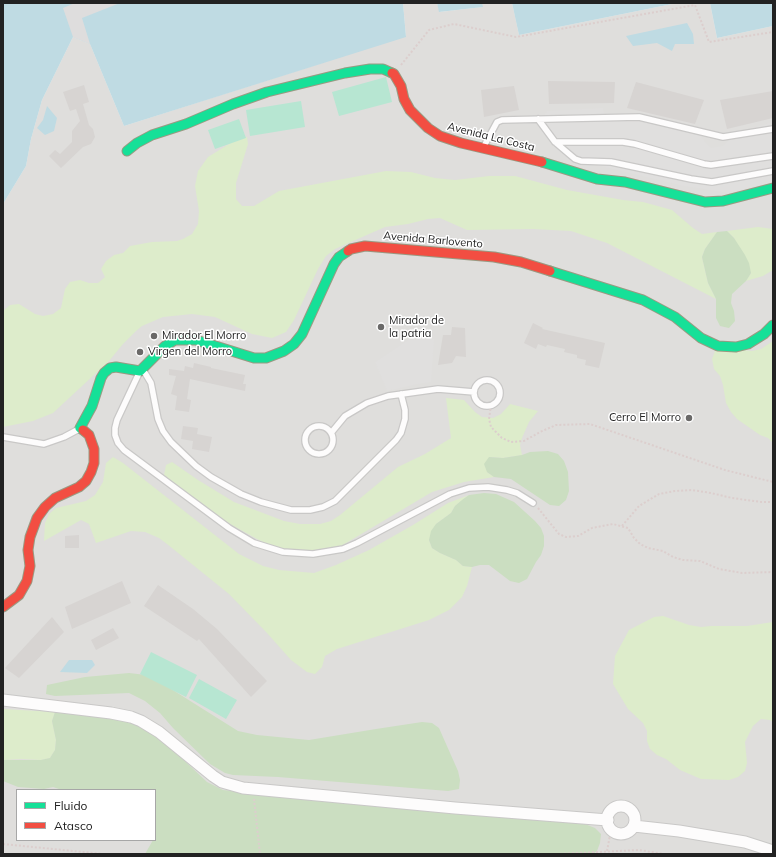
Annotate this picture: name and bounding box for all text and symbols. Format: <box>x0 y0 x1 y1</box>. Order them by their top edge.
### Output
street label: Avenida La Costa <box>446 120 536 154</box>
street label: Avenida Barlovento <box>383 229 483 251</box>
place label: Mirador de la patria <box>389 314 444 340</box>
marker: Mirador de la patria <box>376 322 386 332</box>
place label: Mirador El Morro <box>162 329 246 343</box>
marker: Mirador El Morro <box>149 331 159 341</box>
place label: Virgen del Morro <box>148 345 232 359</box>
marker: Virgen del Morro <box>135 347 145 357</box>
place label: Cerro El Morro <box>609 411 681 425</box>
marker: Cerro El Morro <box>684 413 694 423</box>
legend <box>16 789 156 841</box>
text: Fluido <box>54 798 87 813</box>
text: Atasco <box>54 818 93 833</box>

